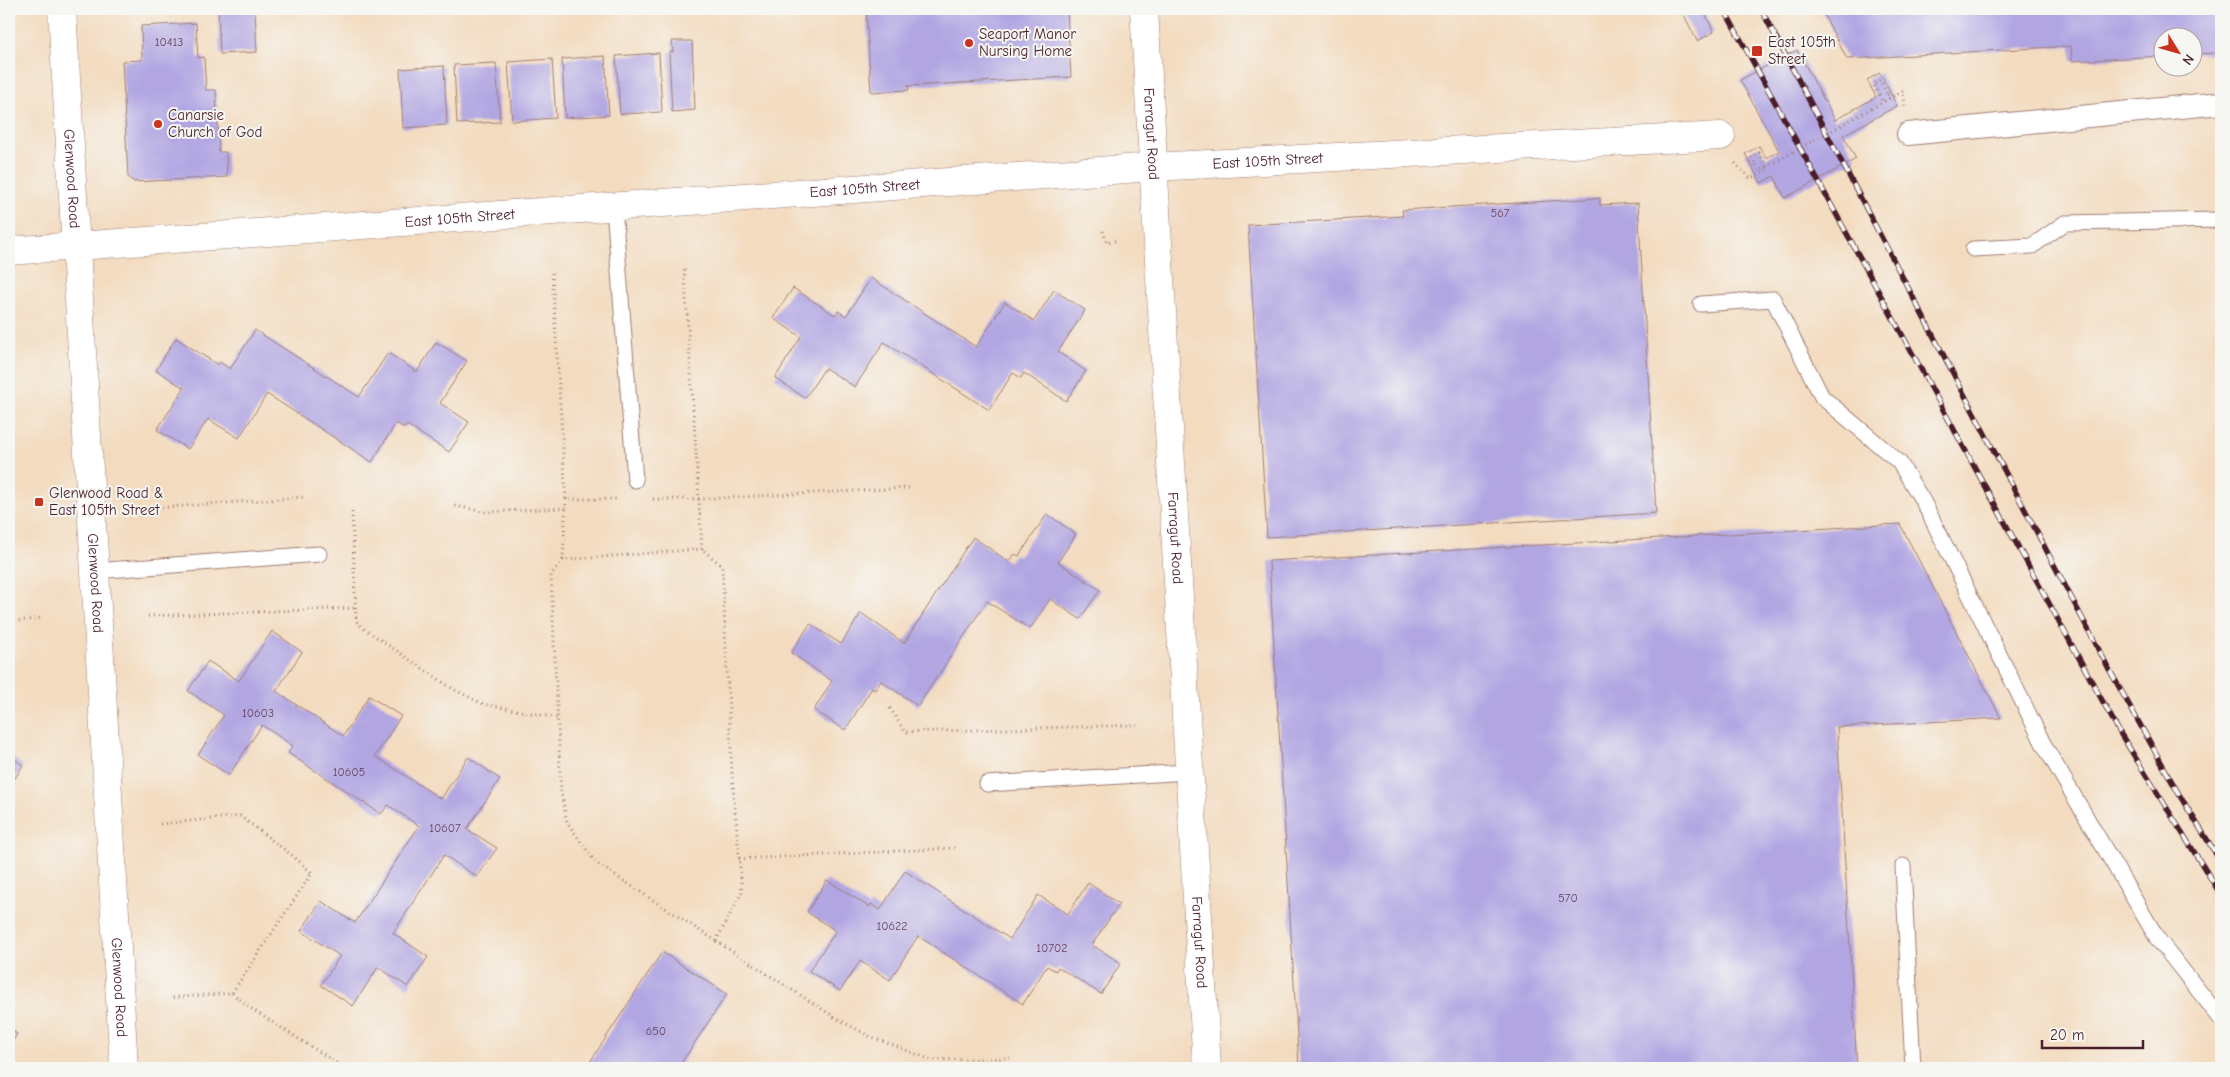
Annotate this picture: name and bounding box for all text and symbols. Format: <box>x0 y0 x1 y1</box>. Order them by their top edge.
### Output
place label: Seaport Manor Nursing Home <box>979 25 1076 60</box>
north arrow <box>2152 28 2202 78</box>
place label: East 105th Street <box>1768 33 1836 68</box>
house number: 10413 <box>155 35 183 49</box>
marker: Seaport Manor Nursing Home <box>963 37 975 49</box>
marker: East 105th Street <box>1750 44 1764 58</box>
text: N <box>2178 51 2198 68</box>
street label: Farragut Road <box>1140 87 1163 180</box>
place label: Canarsie Church of God <box>168 106 262 141</box>
marker: Canarsie Church of God <box>152 118 164 130</box>
street label: Glenwood Road <box>60 128 84 229</box>
street label: East 105th Street <box>1212 149 1324 173</box>
street label: East 105th Street <box>809 175 921 201</box>
street label: East 105th Street <box>404 205 516 231</box>
house number: 567 <box>1491 206 1510 220</box>
place label: Glenwood Road & East 105th Street <box>49 484 163 519</box>
street label: Farragut Road <box>1164 491 1187 585</box>
marker: Glenwood Road & East 105th Street <box>33 496 45 508</box>
street label: Glenwood Road <box>84 533 108 633</box>
house number: 10603 <box>242 706 274 720</box>
house number: 10605 <box>333 765 365 779</box>
house number: 10607 <box>429 821 461 835</box>
house number: 570 <box>1558 891 1578 905</box>
street label: Farragut Road <box>1188 896 1211 989</box>
house number: 10622 <box>876 919 908 933</box>
street label: Glenwood Road <box>107 937 131 1038</box>
house number: 10702 <box>1036 941 1068 955</box>
scale bar <box>2042 1017 2144 1049</box>
house number: 650 <box>646 1024 666 1038</box>
text: 20 m <box>2050 1026 2084 1044</box>

